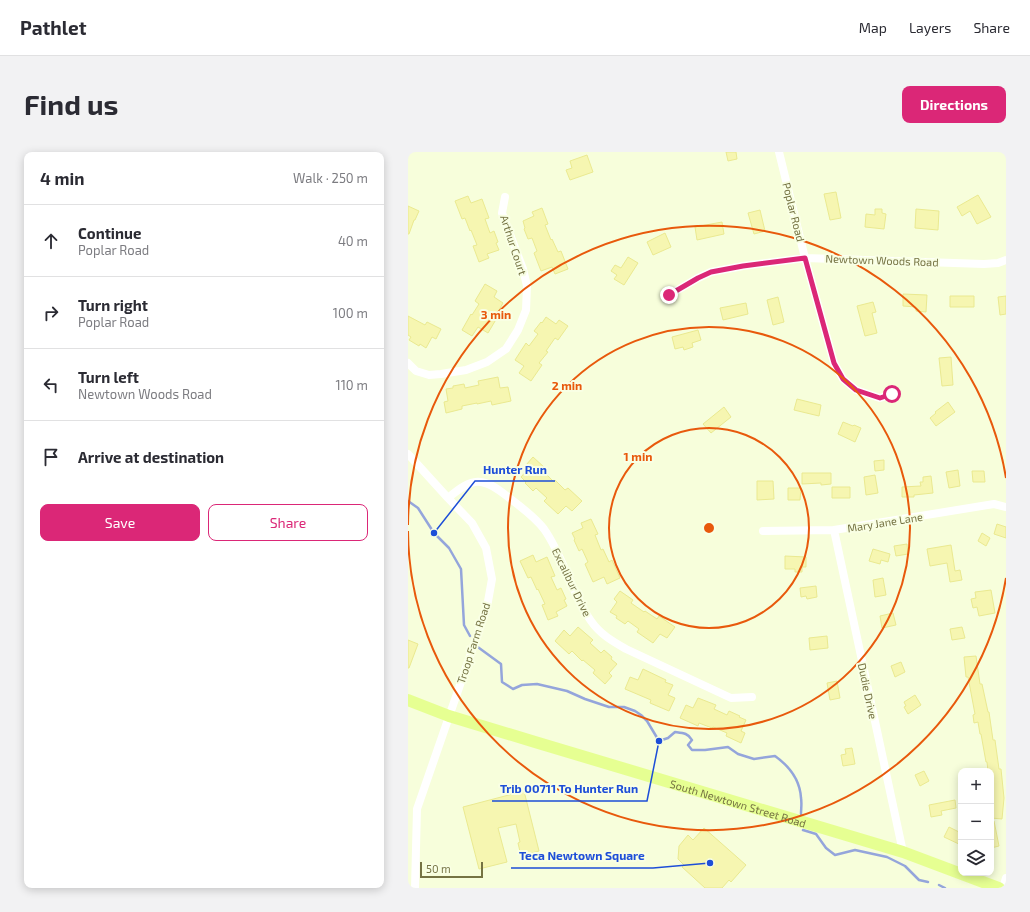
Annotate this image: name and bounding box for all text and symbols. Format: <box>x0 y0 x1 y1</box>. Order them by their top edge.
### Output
text: Pathlet <box>20 16 86 39</box>
text: Map <box>859 19 887 36</box>
text: Layers <box>909 19 951 36</box>
text: Share <box>973 19 1010 36</box>
button: Directions <box>902 86 1006 123</box>
text: Find us <box>24 87 118 121</box>
text: 4 min <box>40 168 84 188</box>
text: Walk · 250 m <box>293 170 368 186</box>
street label: Poplar Road <box>780 181 808 243</box>
street label: Arthur Court <box>498 213 530 277</box>
text: Continue <box>78 224 141 242</box>
icon: ahead <box>40 230 62 252</box>
text: 40 m <box>338 233 368 249</box>
text: Poplar Road <box>78 242 149 258</box>
street label: Newtown Woods Road <box>825 252 939 268</box>
route end <box>660 286 678 304</box>
text: Turn right <box>78 296 148 314</box>
icon: right <box>40 302 62 324</box>
text: 100 m <box>333 305 368 321</box>
text: 3 min <box>481 307 511 321</box>
text: Poplar Road <box>78 314 149 330</box>
text: Turn left <box>78 368 139 386</box>
icon: left <box>40 374 62 396</box>
text: 110 m <box>336 377 368 393</box>
text: 2 min <box>552 378 582 392</box>
route start <box>883 385 901 403</box>
text: Newtown Woods Road <box>78 386 212 402</box>
icon: arrive <box>40 446 62 468</box>
text: Arrive at destination <box>78 448 224 466</box>
text: 1 min <box>624 449 652 463</box>
callout: Hunter Run <box>475 457 555 481</box>
text: Hunter Run <box>483 462 547 476</box>
button: Save <box>40 504 200 541</box>
button: Share <box>208 504 368 541</box>
street label: Mary Jane Lane <box>846 510 924 534</box>
centre of rings <box>702 521 716 535</box>
street label: Excalibur Drive <box>550 546 594 618</box>
street label: Troop Farm Road <box>454 601 492 685</box>
street label: Dudie Drive <box>856 662 880 720</box>
map controls <box>958 768 994 876</box>
button: + <box>958 768 994 804</box>
street label: South Newtown Street Road <box>669 776 808 829</box>
callout: Trib 00711 To Hunter Run <box>492 777 647 801</box>
text: Trib 00711 To Hunter Run <box>500 781 638 795</box>
button: − <box>958 804 994 840</box>
button: layers <box>958 840 994 876</box>
callout: Teca Newtown Square <box>511 844 653 868</box>
text: Teca Newtown Square <box>519 848 645 862</box>
scale bar <box>420 860 483 879</box>
text: 50 m <box>426 862 451 875</box>

